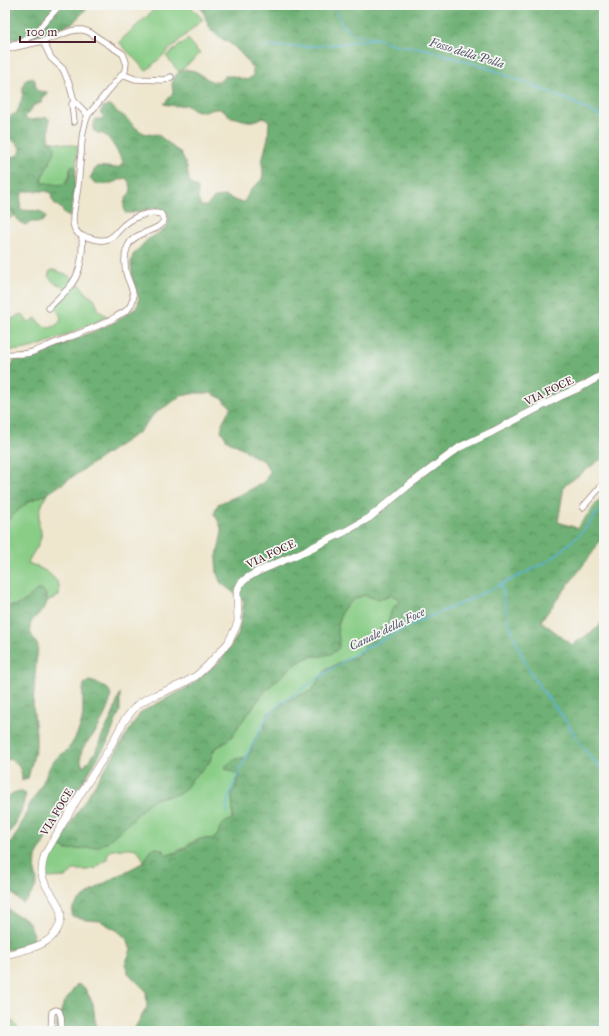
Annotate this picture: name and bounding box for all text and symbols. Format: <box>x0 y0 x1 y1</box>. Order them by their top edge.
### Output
scale bar <box>20 18 95 44</box>
text: 100 m <box>26 25 57 39</box>
water label: Fosso della Polla <box>427 35 506 71</box>
street label: VIA FOCE <box>521 373 576 409</box>
street label: VIA FOCE <box>243 537 298 572</box>
water label: Canale della Foce <box>347 604 427 653</box>
street label: VIA FOCE <box>37 786 76 839</box>

